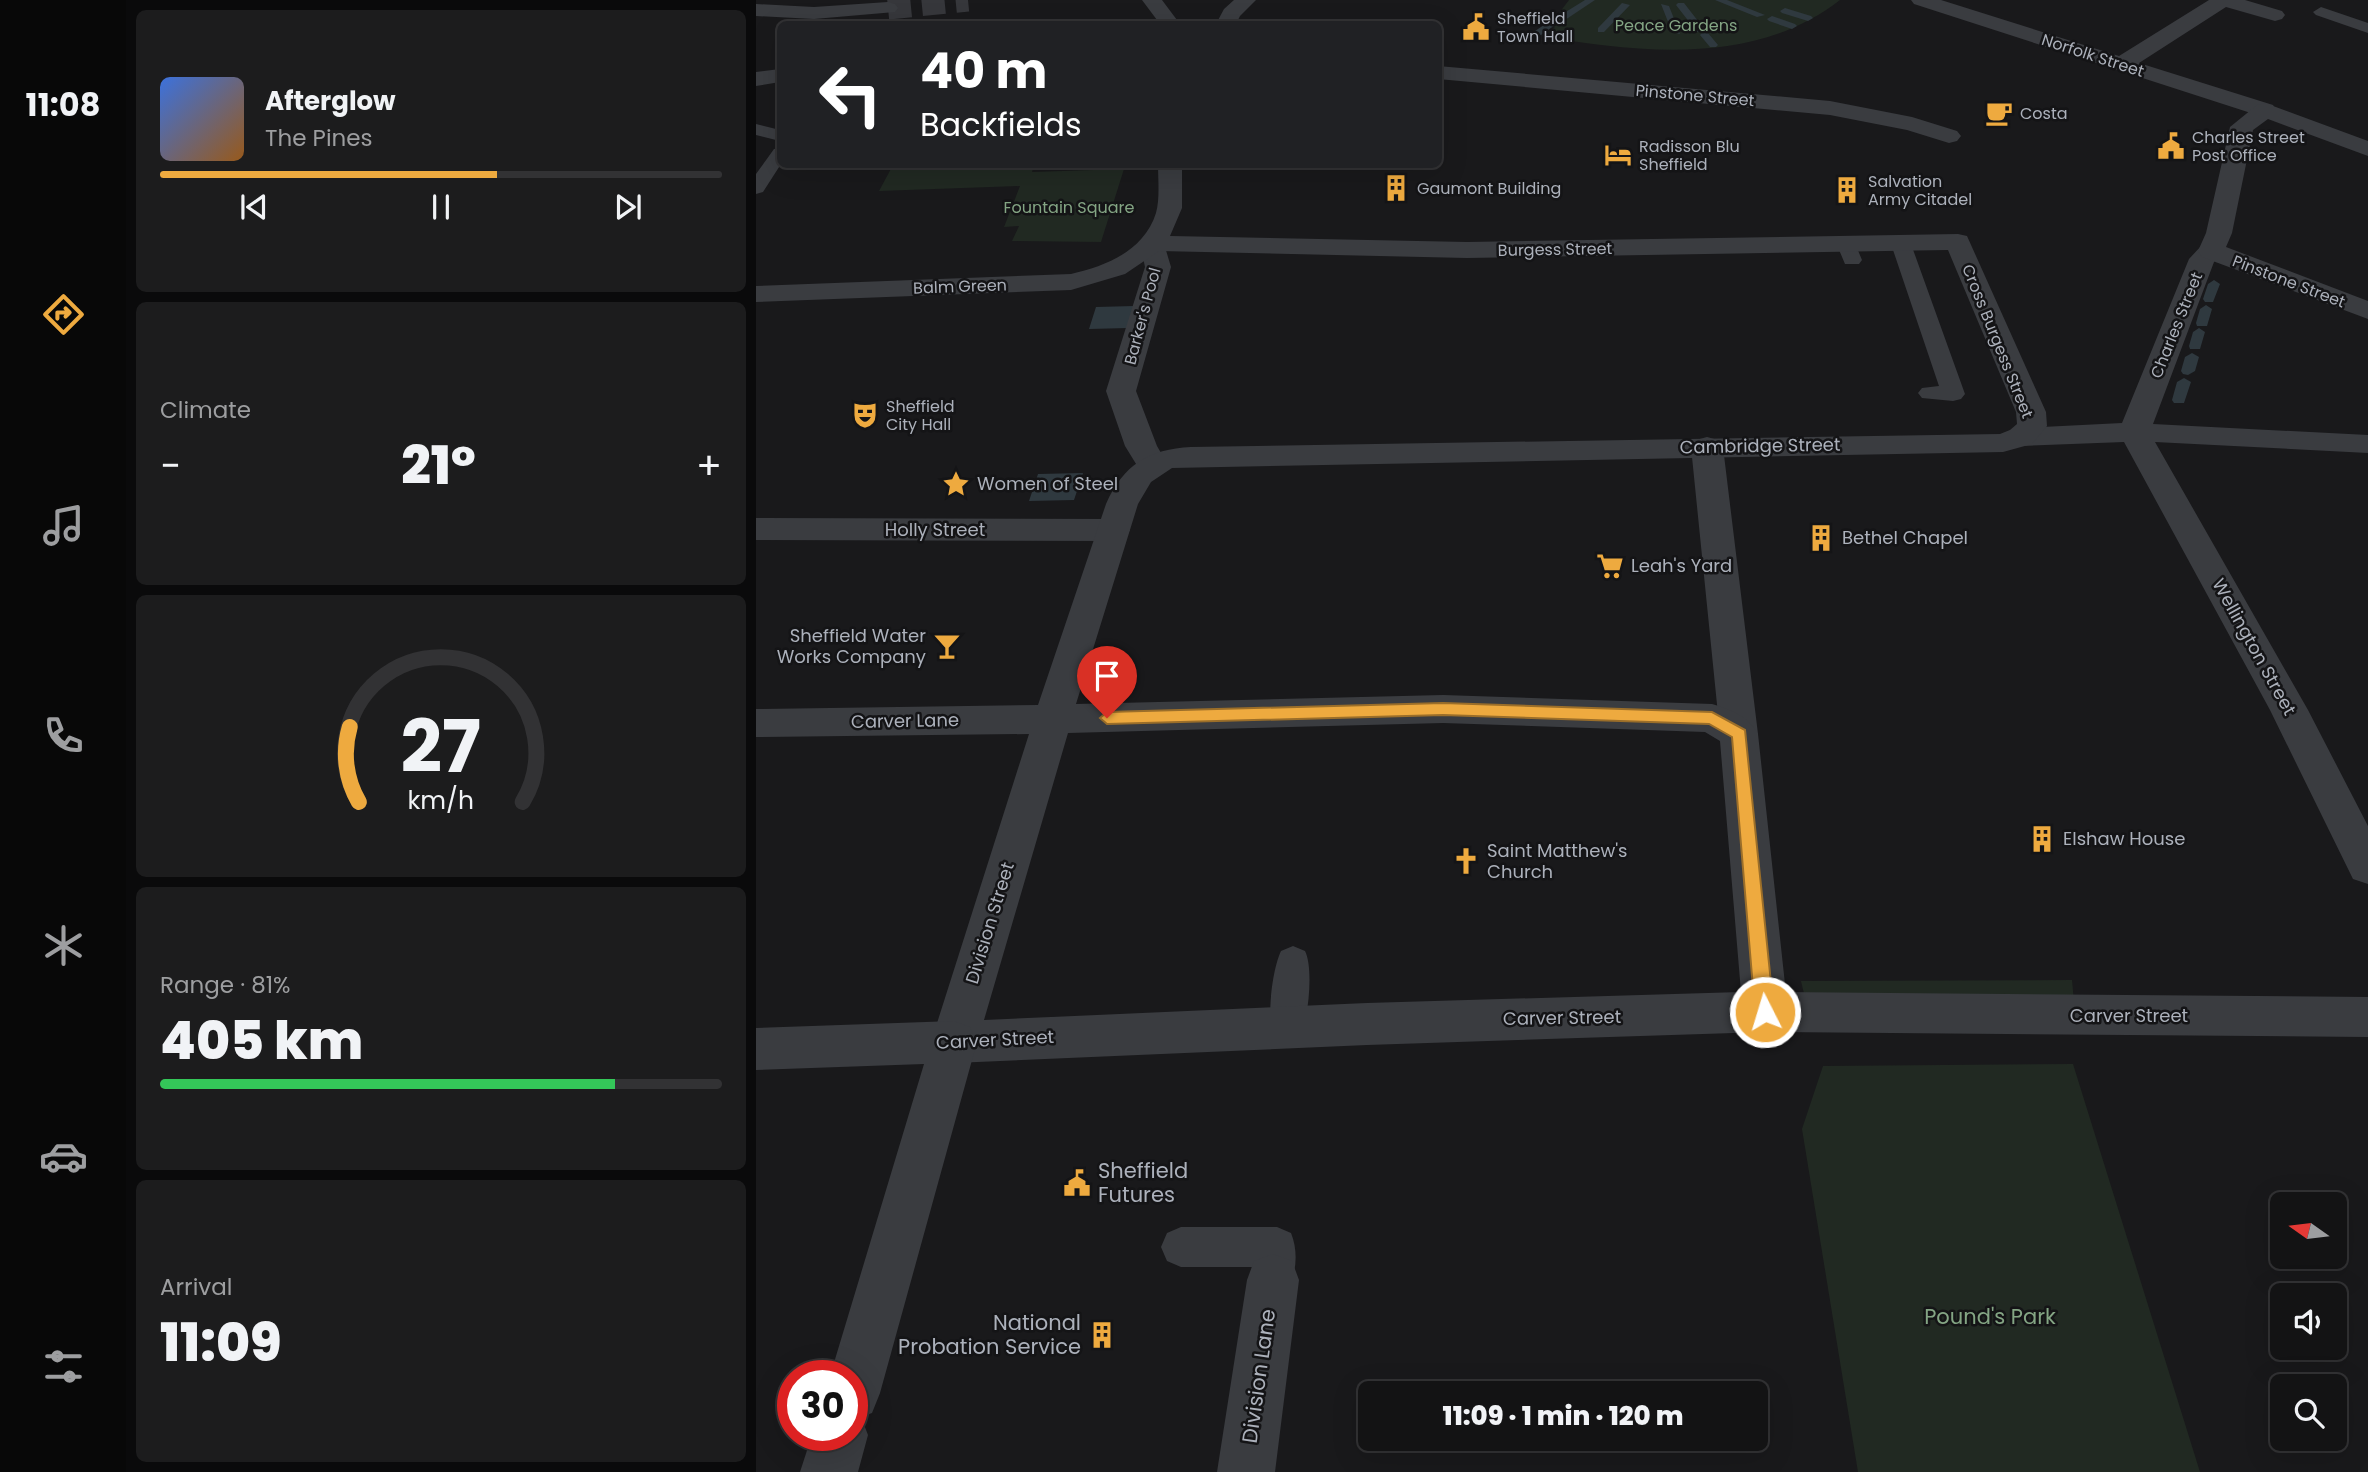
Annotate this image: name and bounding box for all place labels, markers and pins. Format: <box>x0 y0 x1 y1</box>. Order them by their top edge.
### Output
place label: Sheffield Town Hall <box>1497 7 1573 48</box>
public building icon: Sheffield Town Hall <box>1461 12 1491 42</box>
cafe icon: Costa <box>1984 98 2014 128</box>
place label: Costa <box>2020 102 2068 125</box>
place label: Charles Street Post Office <box>2192 126 2305 167</box>
public building icon: Charles Street Post Office <box>2156 131 2186 161</box>
place label: Radisson Blu Sheffield <box>1639 135 1740 176</box>
hotel icon: Radisson Blu Sheffield <box>1603 140 1633 170</box>
place label: Salvation Army Citadel <box>1868 170 1972 211</box>
building icon: Gaumont Building <box>1381 173 1411 203</box>
building icon: Salvation Army Citadel <box>1832 175 1862 205</box>
place label: Gaumont Building <box>1417 177 1561 200</box>
place label: Sheffield City Hall <box>886 395 955 436</box>
theatre icon: Sheffield City Hall <box>850 400 880 430</box>
place icon: Women of Steel <box>941 469 971 499</box>
place label: Women of Steel <box>977 471 1118 496</box>
building icon: Bethel Chapel <box>1806 523 1836 553</box>
place label: Bethel Chapel <box>1842 525 1968 550</box>
supermarket icon: Leah's Yard <box>1595 551 1625 581</box>
place label: Leah's Yard <box>1631 553 1732 578</box>
place label: Sheffield Water Works Company <box>777 623 926 669</box>
bar icon: Sheffield Water Works Company <box>932 631 962 661</box>
pin <box>1077 646 1137 718</box>
building icon: Elshaw House <box>2027 824 2057 854</box>
place label: Elshaw House <box>2063 826 2185 851</box>
place label: Saint Matthew's Church <box>1487 838 1628 884</box>
church icon: Saint Matthew's Church <box>1451 846 1481 876</box>
place label: Sheffield Futures <box>1098 1156 1188 1209</box>
public building icon: Sheffield Futures <box>1062 1168 1092 1198</box>
place label: National Probation Service <box>898 1308 1081 1361</box>
building icon: National Probation Service <box>1087 1320 1117 1350</box>

